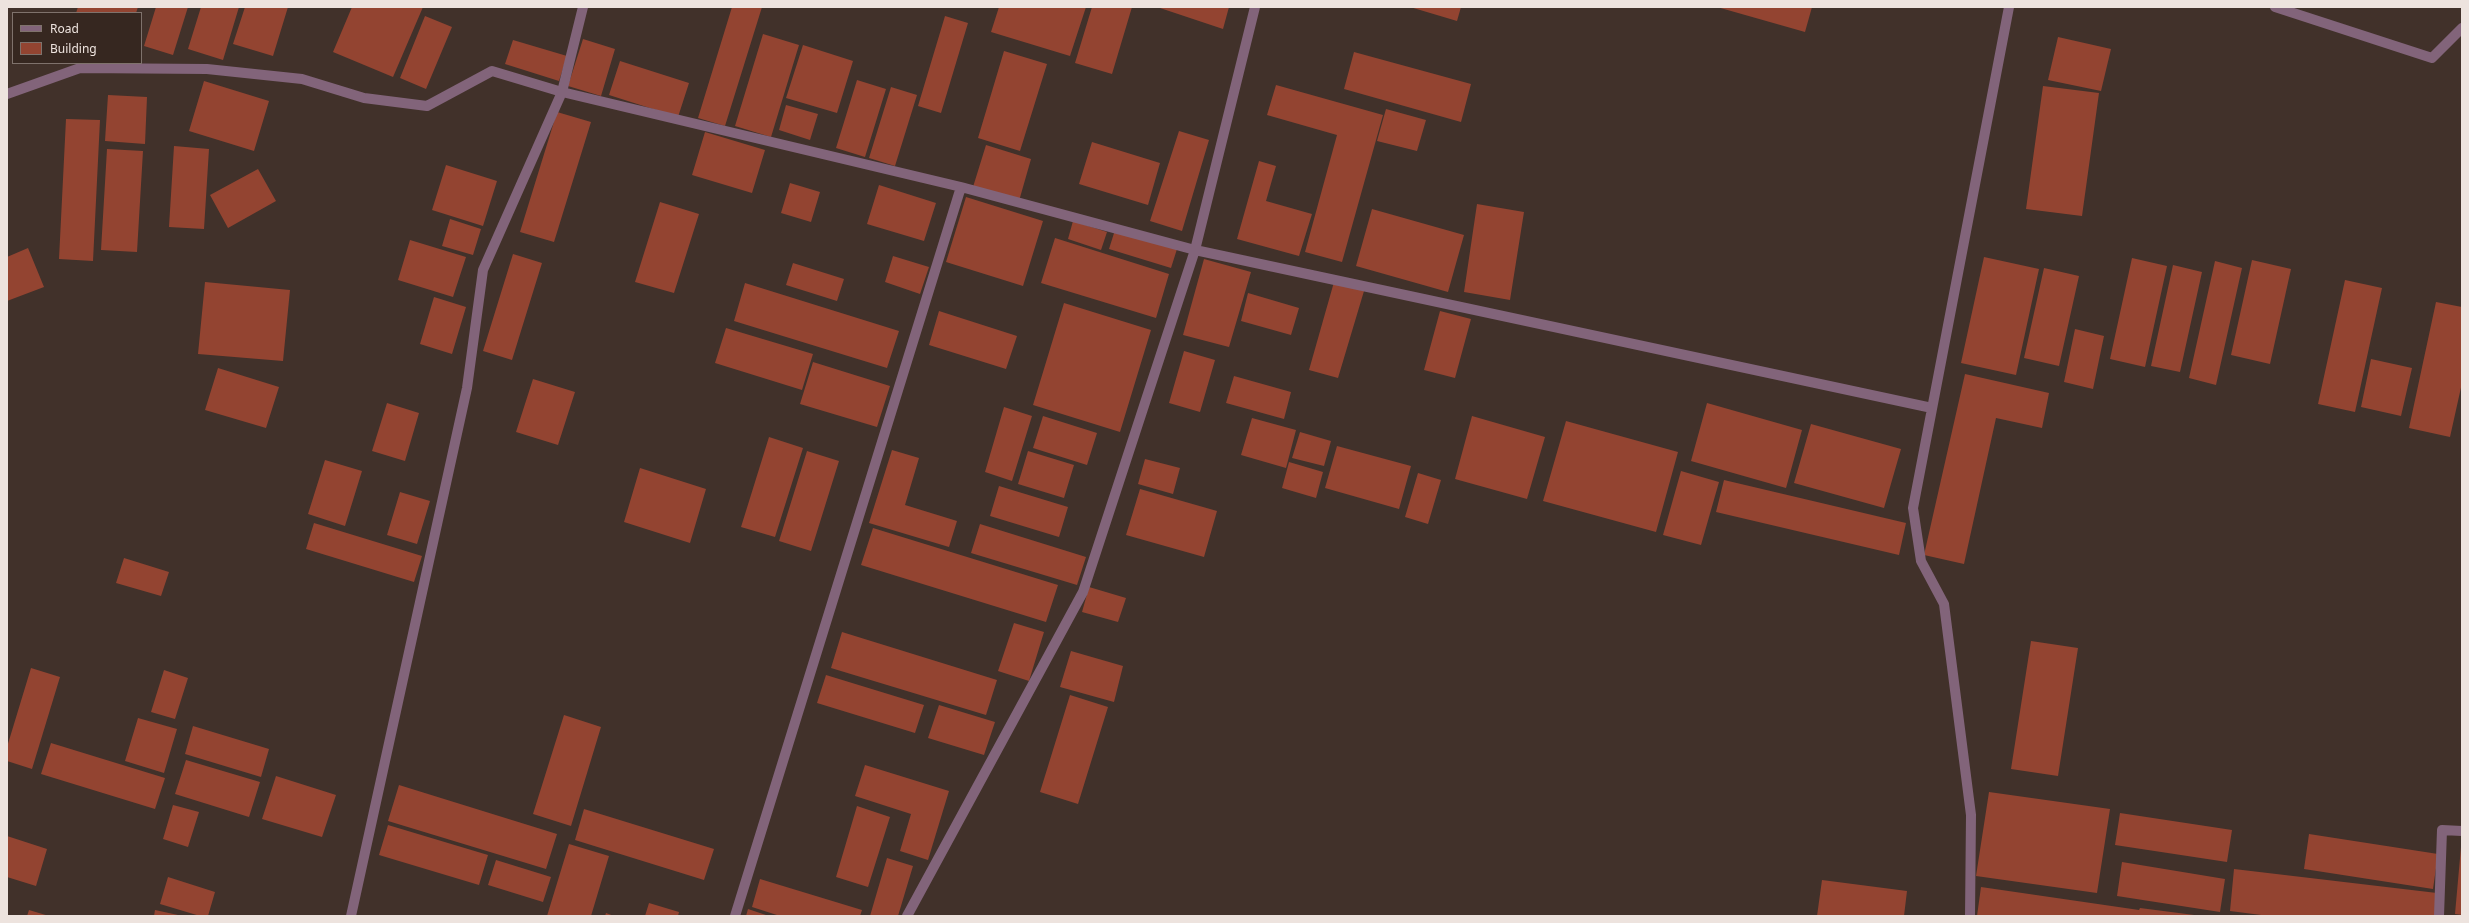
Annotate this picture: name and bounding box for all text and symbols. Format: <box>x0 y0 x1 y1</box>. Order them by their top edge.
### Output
legend <box>12 12 142 64</box>
text: Road <box>50 20 79 37</box>
text: Building <box>50 40 97 57</box>

